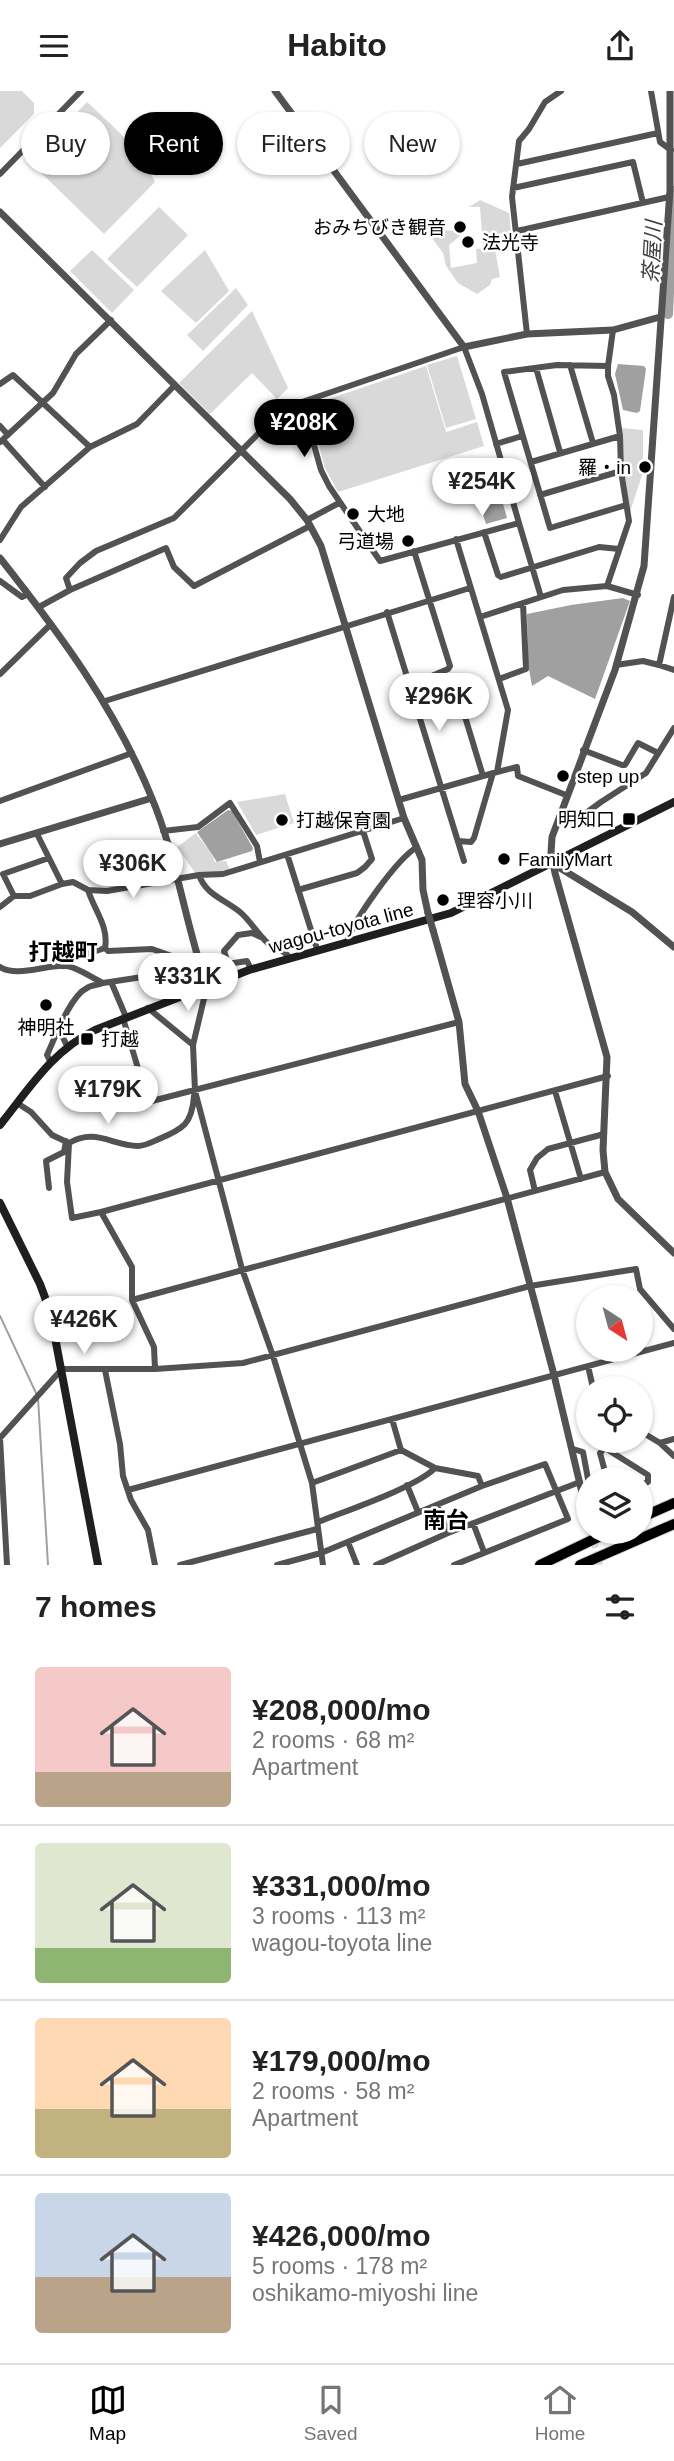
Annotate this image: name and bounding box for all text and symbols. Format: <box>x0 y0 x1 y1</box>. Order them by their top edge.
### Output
icon: menu <box>35 27 73 65</box>
text: Habito <box>287 27 387 63</box>
icon: share <box>601 27 639 65</box>
chip: Buy <box>21 112 110 175</box>
chip: Rent <box>124 112 223 175</box>
chip: Filters <box>237 112 350 175</box>
chip: New <box>364 112 460 175</box>
place label: おみちびき観音 <box>313 217 446 238</box>
water label: 茶屋川 <box>639 218 665 284</box>
marker: おみちびき観音 <box>452 219 468 235</box>
place label: 法光寺 <box>482 232 539 253</box>
marker: 法光寺 <box>460 234 476 250</box>
pin: ¥208K <box>255 399 353 459</box>
text: ¥208K <box>270 409 338 435</box>
place label: 羅・in <box>578 457 631 478</box>
pin: ¥254K <box>433 459 531 518</box>
marker: 羅・in <box>637 459 653 475</box>
text: ¥254K <box>448 468 516 494</box>
place label: 大地 <box>367 504 405 525</box>
marker: 大地 <box>345 506 361 522</box>
place label: 弓道場 <box>337 531 394 552</box>
marker: 弓道場 <box>400 533 416 549</box>
pin: ¥296K <box>390 673 488 733</box>
text: ¥296K <box>405 683 473 709</box>
place label: step up <box>577 766 639 787</box>
marker: step up <box>555 768 571 784</box>
place label: 明知口 <box>558 809 615 830</box>
place label: 打越保育園 <box>296 810 391 831</box>
marker: 明知口 <box>621 811 637 827</box>
marker: 打越保育園 <box>274 812 290 828</box>
pin: ¥306K <box>84 841 182 900</box>
place label: FamilyMart <box>518 849 613 870</box>
text: ¥306K <box>99 850 167 876</box>
marker: FamilyMart <box>496 851 512 867</box>
place label: 理容小川 <box>457 890 533 911</box>
marker: 理容小川 <box>435 892 451 908</box>
street label: wagou-toyota line <box>265 899 416 958</box>
district label: 打越町 <box>29 939 98 965</box>
pin: ¥331K <box>139 953 237 1013</box>
text: ¥331K <box>154 963 222 989</box>
marker: 神明社 <box>38 997 54 1013</box>
place label: 神明社 <box>17 1017 75 1038</box>
place label: 打越 <box>101 1029 139 1050</box>
marker: 打越 <box>79 1031 95 1047</box>
pin: ¥179K <box>59 1067 157 1126</box>
text: ¥179K <box>74 1076 142 1102</box>
north arrow <box>576 1285 653 1361</box>
map controls <box>576 1285 653 1544</box>
pin: ¥426K <box>35 1297 133 1356</box>
text: ¥426K <box>50 1306 118 1332</box>
button: locate <box>576 1376 653 1453</box>
button: layers <box>576 1467 653 1544</box>
district label: 南台 <box>423 1507 469 1533</box>
icon: filters <box>601 1588 639 1626</box>
text: 7 homes <box>35 1590 157 1623</box>
text: ¥208,000/mo <box>252 1693 430 1726</box>
icon: home <box>91 1695 175 1779</box>
text: 2 rooms · 68 m² <box>252 1727 414 1753</box>
text: Apartment <box>252 1754 358 1780</box>
text: ¥331,000/mo <box>252 1869 430 1902</box>
icon: home <box>91 1871 175 1955</box>
text: 3 rooms · 113 m² <box>252 1903 425 1929</box>
text: wagou-toyota line <box>252 1930 432 1956</box>
text: ¥179,000/mo <box>252 2044 430 2077</box>
icon: home <box>91 2046 175 2130</box>
text: 2 rooms · 58 m² <box>252 2078 414 2104</box>
text: Apartment <box>252 2105 358 2131</box>
text: ¥426,000/mo <box>252 2219 430 2252</box>
icon: home <box>91 2221 175 2305</box>
text: 5 rooms · 178 m² <box>252 2253 427 2279</box>
text: oshikamo-miyoshi line <box>252 2280 478 2306</box>
tab: Map <box>89 2381 127 2445</box>
tab: Saved <box>304 2381 358 2445</box>
tab: Home <box>535 2381 585 2445</box>

